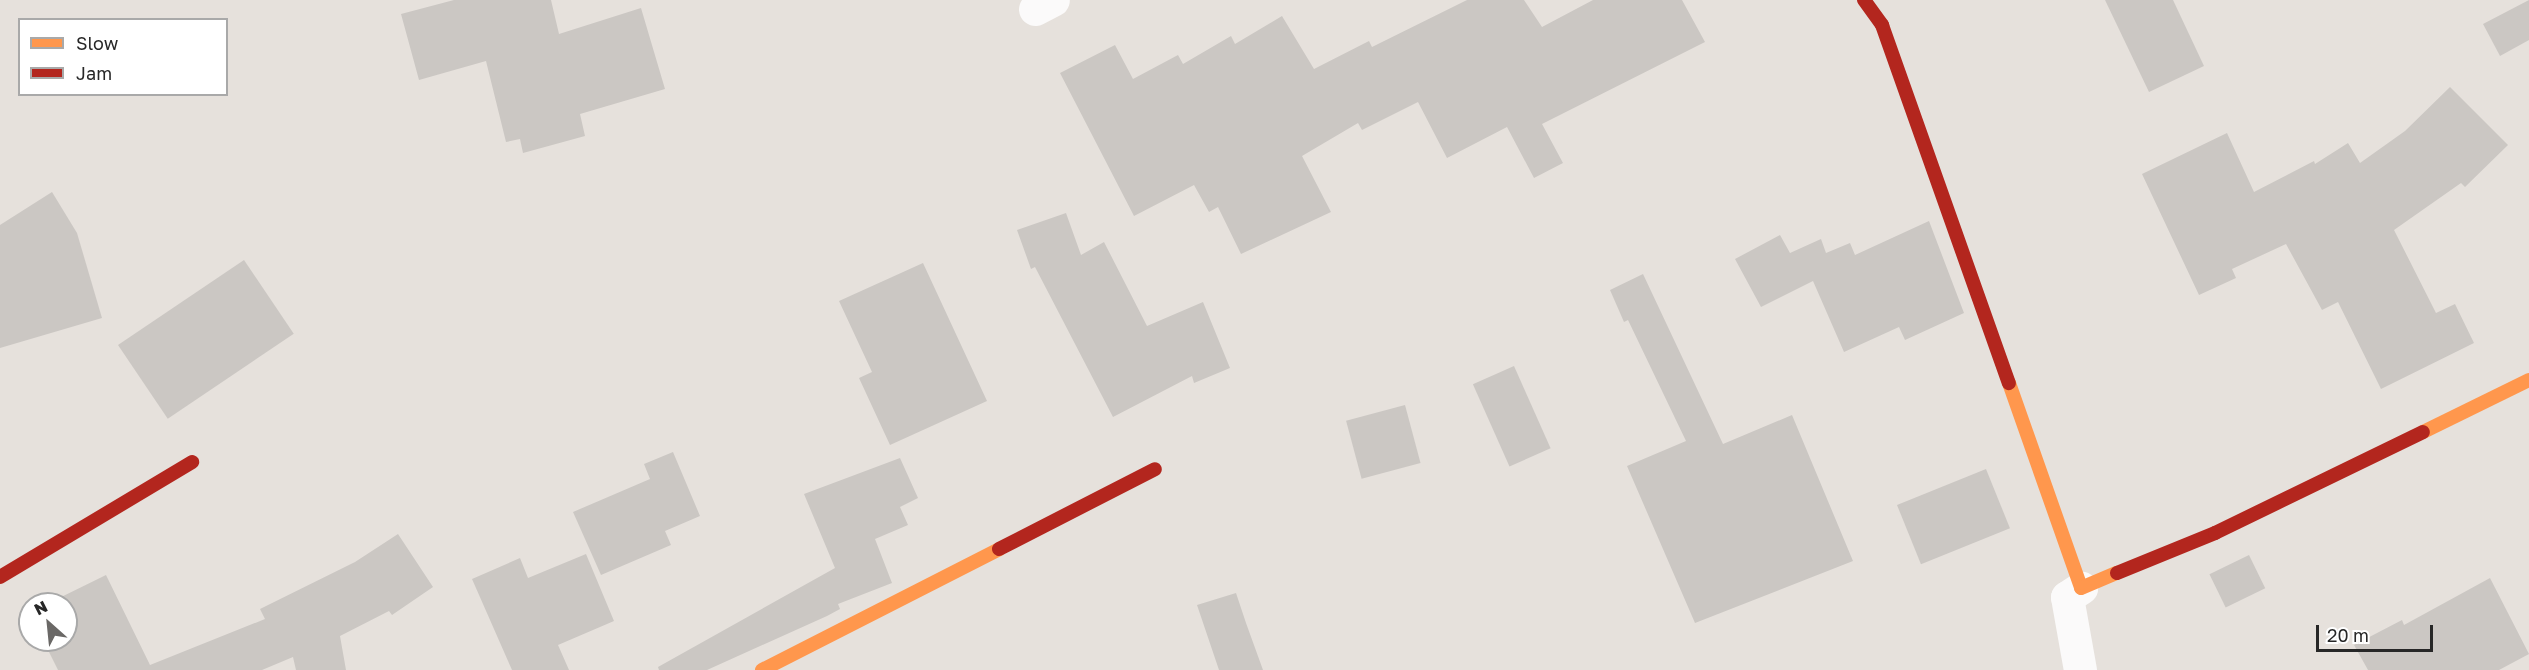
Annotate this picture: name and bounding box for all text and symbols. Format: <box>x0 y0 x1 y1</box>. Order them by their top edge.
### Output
legend <box>18 18 228 96</box>
text: Slow <box>76 32 118 54</box>
text: Jam <box>76 62 112 84</box>
north arrow <box>18 592 78 652</box>
text: N <box>31 596 51 619</box>
scale bar <box>2319 613 2436 651</box>
text: 20 m <box>2327 624 2369 646</box>

